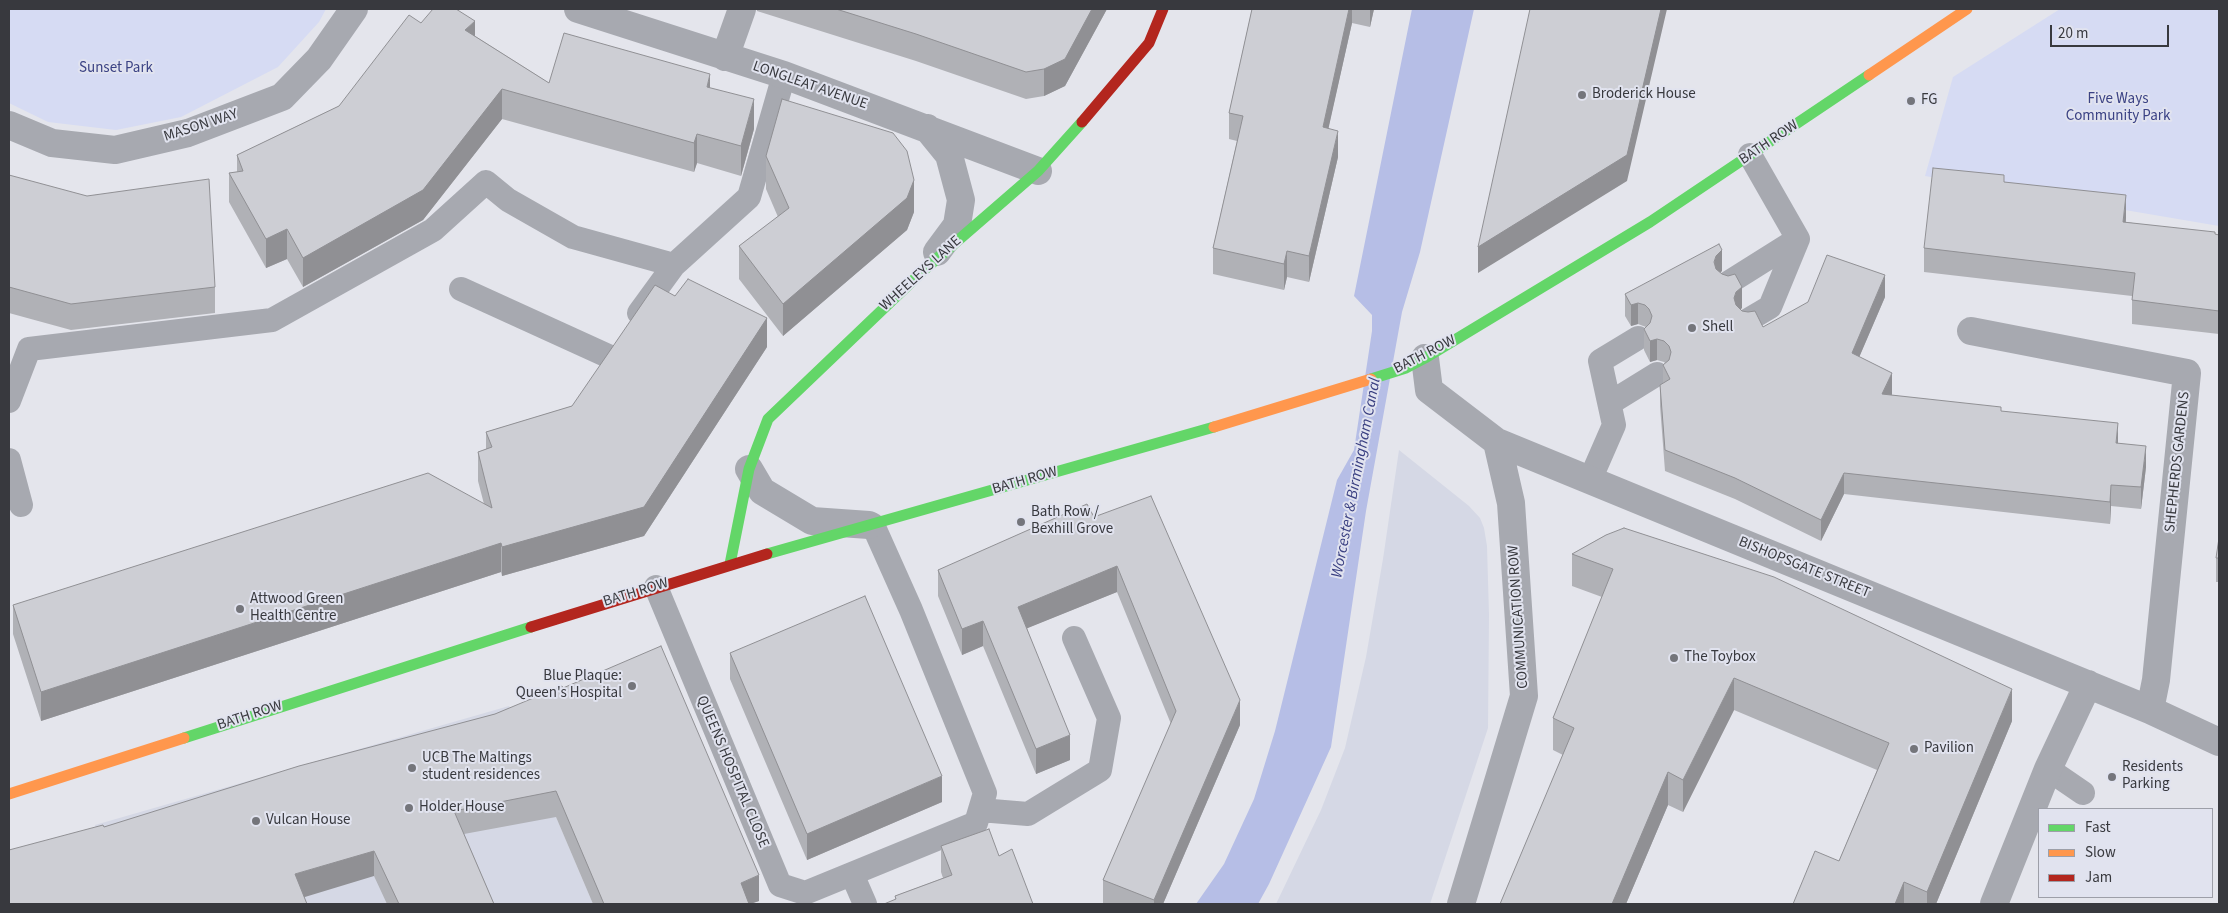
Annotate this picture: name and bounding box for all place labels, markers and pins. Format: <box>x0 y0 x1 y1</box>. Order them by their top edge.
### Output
place label: Broderick House <box>1592 86 1696 104</box>
marker: Broderick House <box>1576 89 1588 101</box>
place label: FG <box>1921 92 1938 110</box>
marker: FG <box>1905 95 1917 107</box>
place label: Shell <box>1702 319 1733 337</box>
marker: Shell <box>1686 322 1698 334</box>
place label: Bath Row / Bexhill Grove <box>1031 504 1113 539</box>
marker: Bath Row / Bexhill Grove <box>1015 516 1027 528</box>
place label: Attwood Green Health Centre <box>250 591 343 626</box>
marker: Attwood Green Health Centre <box>234 603 246 615</box>
place label: The Toybox <box>1684 649 1756 667</box>
marker: The Toybox <box>1668 652 1680 664</box>
place label: Blue Plaque: Queen's Hospital <box>516 668 622 703</box>
marker: Blue Plaque: Queen's Hospital <box>626 680 638 692</box>
place label: Pavilion <box>1924 740 1974 758</box>
marker: Pavilion <box>1908 743 1920 755</box>
place label: UCB The Maltings student residences <box>422 750 540 785</box>
place label: Residents Parking <box>2122 759 2183 794</box>
marker: UCB The Maltings student residences <box>406 762 418 774</box>
marker: Residents Parking <box>2106 771 2118 783</box>
place label: Holder House <box>419 799 504 817</box>
marker: Holder House <box>403 802 415 814</box>
place label: Vulcan House <box>266 812 351 830</box>
marker: Vulcan House <box>250 815 262 827</box>

